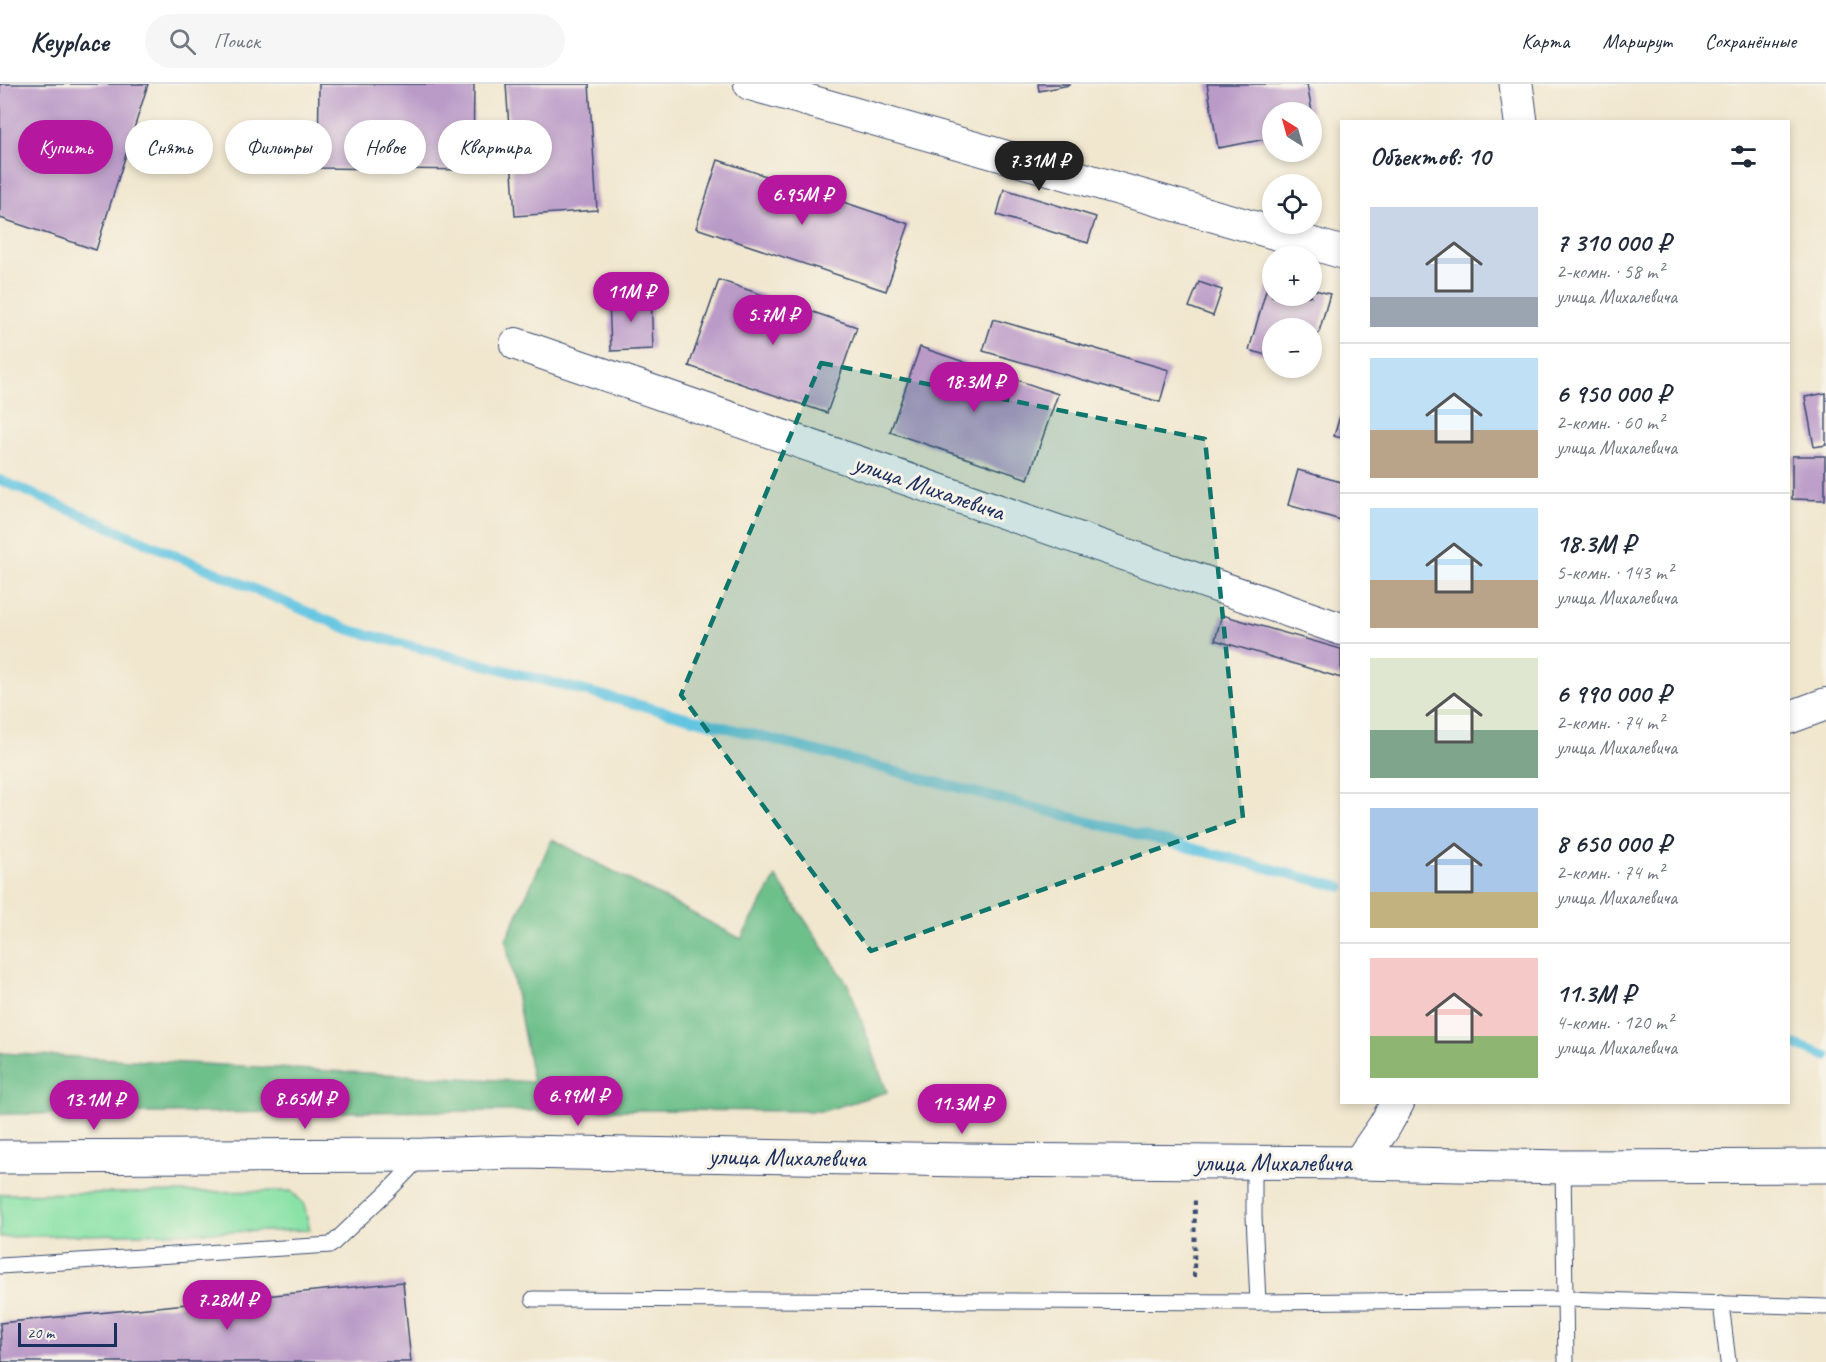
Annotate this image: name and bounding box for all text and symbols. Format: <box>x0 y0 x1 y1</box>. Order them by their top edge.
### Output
search box <box>145 14 565 68</box>
text: Keyplace <box>30 24 109 59</box>
icon: search <box>166 25 199 58</box>
text: Поиск <box>214 27 260 55</box>
text: Карта <box>1521 28 1570 54</box>
text: Маршрут <box>1603 28 1672 54</box>
text: Сохранённые <box>1705 28 1796 54</box>
north arrow <box>1262 102 1322 162</box>
map controls <box>1262 102 1322 378</box>
chip: Купить <box>18 120 113 174</box>
chip: Снять <box>125 120 213 174</box>
chip: Фильтры <box>225 120 332 174</box>
chip: Новое <box>344 120 426 174</box>
chip: Квартира <box>438 120 552 174</box>
text: Объектов: 10 <box>1370 140 1490 173</box>
icon: filters <box>1727 140 1760 173</box>
pin: 7.31M ₽ <box>984 141 1094 192</box>
text: 7.31M ₽ <box>1009 148 1069 173</box>
button: locate <box>1262 174 1322 234</box>
pin: 6.95M ₽ <box>747 175 857 226</box>
text: 6.95M ₽ <box>772 182 832 207</box>
text: 7 310 000 ₽ <box>1556 226 1670 259</box>
icon: home <box>1418 231 1490 303</box>
button: + <box>1262 246 1322 306</box>
text: 2-комн. · 58 m² <box>1556 259 1664 284</box>
pin: 11M ₽ <box>589 272 673 323</box>
text: 11M ₽ <box>607 279 655 304</box>
text: улица Михалевича <box>1556 284 1677 309</box>
pin: 5.7M ₽ <box>724 295 822 346</box>
text: 5.7M ₽ <box>747 302 799 327</box>
button: − <box>1262 318 1322 378</box>
pin: 18.3M ₽ <box>919 362 1029 413</box>
text: 18.3M ₽ <box>944 369 1004 394</box>
text: 6 950 000 ₽ <box>1556 377 1670 410</box>
icon: home <box>1418 382 1490 454</box>
text: 2-комн. · 60 m² <box>1556 410 1664 435</box>
text: улица Михалевича <box>1556 435 1677 460</box>
street label: улица Михалевича <box>847 445 1010 529</box>
text: 18.3M ₽ <box>1556 527 1635 560</box>
icon: home <box>1418 532 1490 604</box>
text: 5-комн. · 143 m² <box>1556 560 1673 585</box>
text: улица Михалевича <box>1556 585 1677 610</box>
text: 6 990 000 ₽ <box>1556 677 1670 710</box>
icon: home <box>1418 682 1490 754</box>
text: 2-комн. · 74 m² <box>1556 710 1664 735</box>
text: улица Михалевича <box>1556 735 1677 760</box>
text: 8 650 000 ₽ <box>1556 827 1670 860</box>
icon: home <box>1418 832 1490 904</box>
text: 2-комн. · 74 m² <box>1556 860 1664 885</box>
text: улица Михалевича <box>1556 885 1677 910</box>
text: 11.3M ₽ <box>1556 977 1635 1010</box>
icon: home <box>1418 982 1490 1054</box>
text: 4-комн. · 120 m² <box>1556 1010 1673 1035</box>
text: улица Михалевича <box>1556 1035 1677 1060</box>
pin: 6.99M ₽ <box>523 1076 633 1127</box>
pin: 8.65M ₽ <box>250 1079 360 1130</box>
pin: 13.1M ₽ <box>39 1080 149 1131</box>
text: 6.99M ₽ <box>548 1083 608 1108</box>
pin: 11.3M ₽ <box>907 1084 1017 1135</box>
text: 8.65M ₽ <box>275 1086 335 1111</box>
text: 13.1M ₽ <box>64 1087 124 1112</box>
text: 11.3M ₽ <box>932 1091 992 1116</box>
street label: улица Михалевича <box>706 1139 867 1175</box>
street label: улица Михалевича <box>1192 1146 1353 1179</box>
pin: 7.28M ₽ <box>172 1280 282 1331</box>
text: 7.28M ₽ <box>197 1287 257 1312</box>
scale bar <box>18 1320 117 1348</box>
text: 20 m <box>27 1323 54 1343</box>

